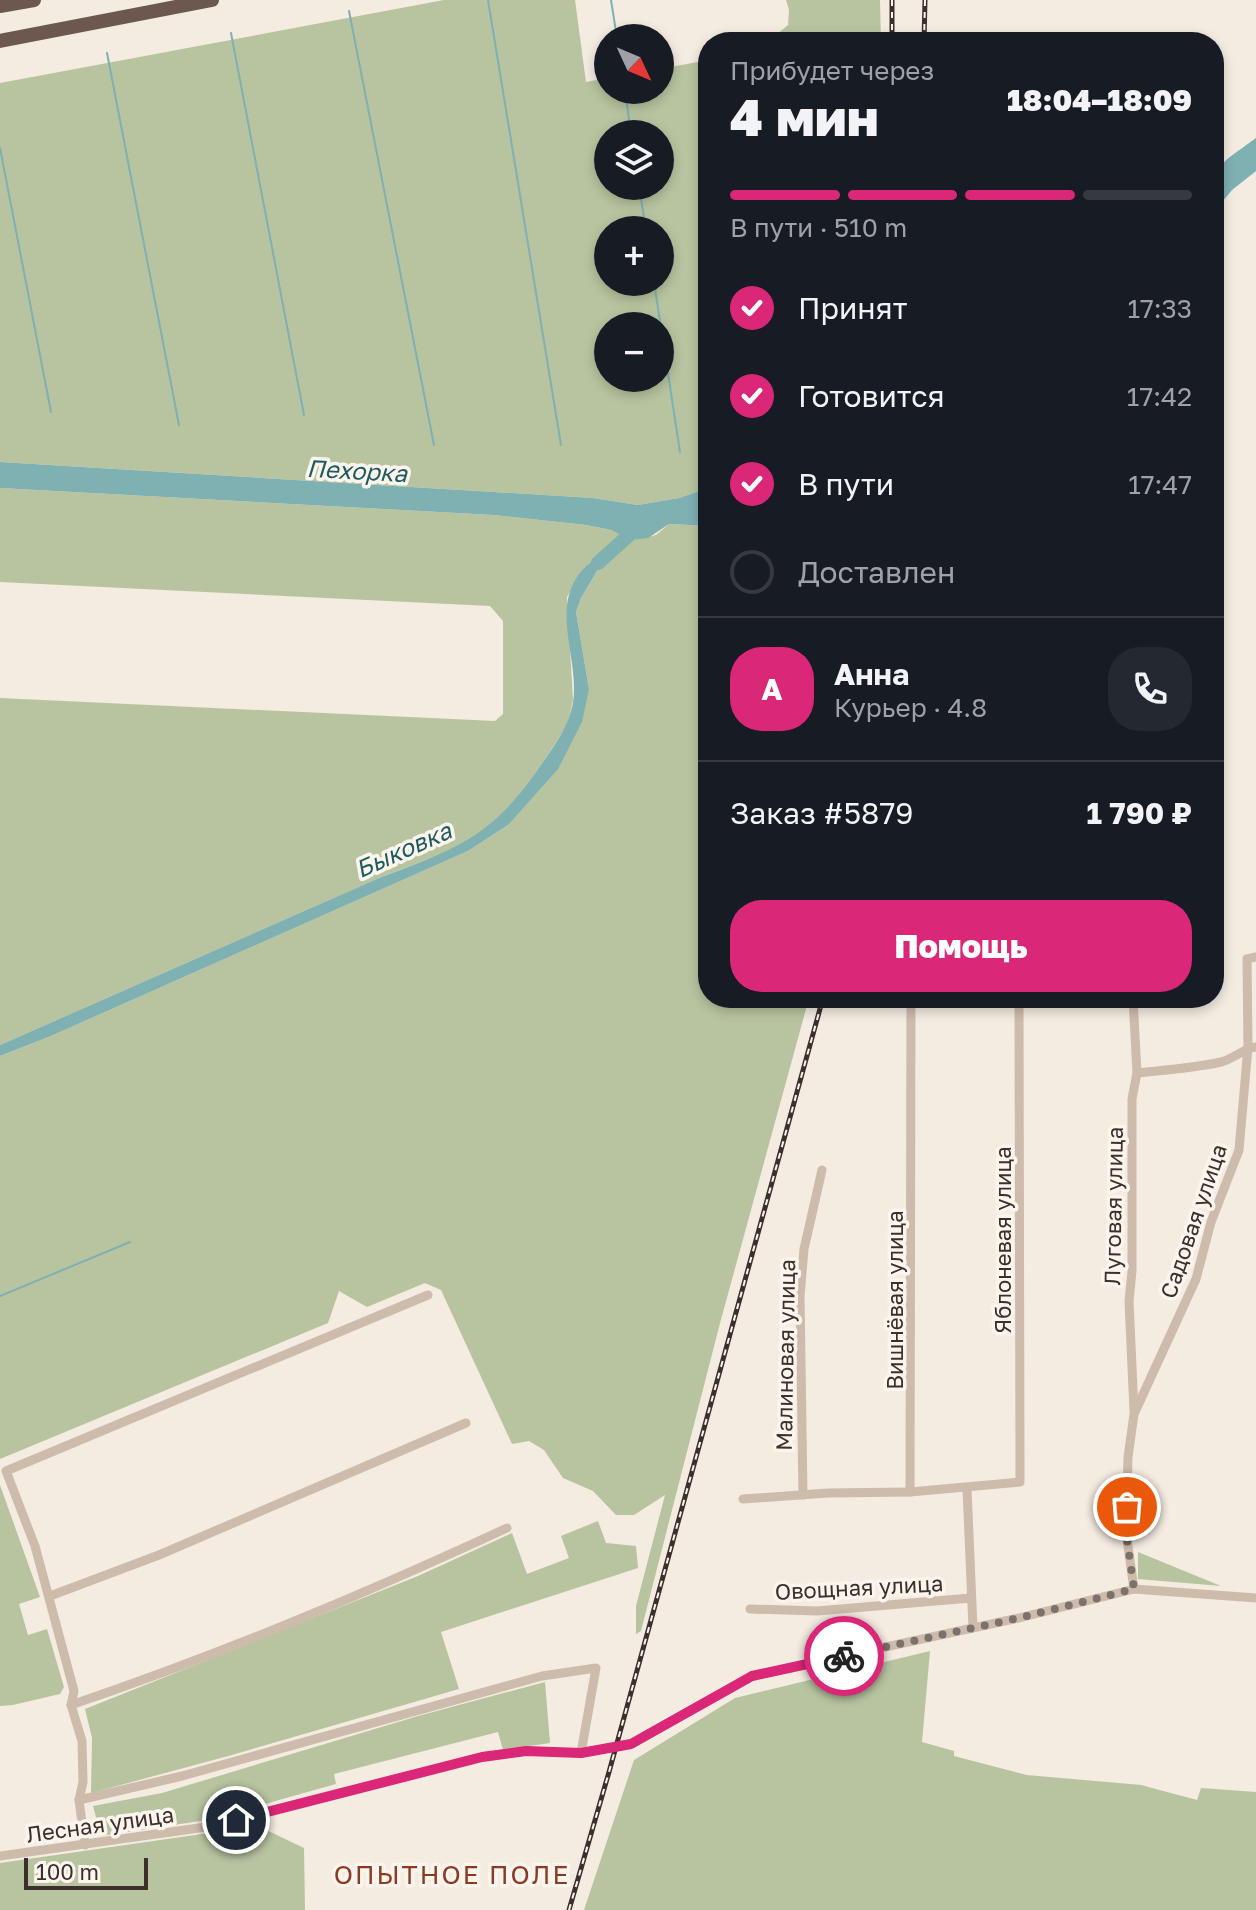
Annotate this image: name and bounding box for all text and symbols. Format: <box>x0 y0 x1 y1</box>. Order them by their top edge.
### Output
north arrow <box>594 24 674 104</box>
map controls <box>594 24 674 392</box>
text: Прибудет через <box>730 55 934 86</box>
text: 18:04–18:09 <box>1007 82 1192 118</box>
text: 4 мин <box>730 85 879 147</box>
button: layers <box>594 120 674 200</box>
text: В пути · 510 m <box>730 212 907 243</box>
button: + <box>594 216 674 296</box>
icon: check <box>730 286 774 330</box>
text: Принят <box>798 290 907 326</box>
text: 17:33 <box>1127 293 1192 324</box>
button: − <box>594 312 674 392</box>
icon: check <box>730 374 774 418</box>
text: Готовится <box>798 378 945 414</box>
text: 17:42 <box>1127 381 1192 412</box>
water label: Пехорка <box>306 453 409 487</box>
icon: check <box>730 462 774 506</box>
text: В пути <box>798 466 894 502</box>
text: 17:47 <box>1128 469 1192 500</box>
text: Доставлен <box>798 554 955 590</box>
button: phone <box>1108 647 1192 731</box>
text: Анна <box>834 656 909 692</box>
text: А <box>761 671 783 707</box>
text: Курьер · 4.8 <box>834 692 987 723</box>
text: Заказ #5879 <box>730 795 913 831</box>
text: 1 790 ₽ <box>1086 795 1192 831</box>
water label: Быковка <box>351 814 457 883</box>
button: Помощь <box>730 900 1192 992</box>
street label: Луговая улица <box>1098 1127 1128 1285</box>
street label: Садовая улица <box>1154 1140 1232 1302</box>
street label: Яблоневая улица <box>989 1146 1016 1334</box>
street label: Вишнёвая улица <box>881 1210 908 1390</box>
street label: Малиновая улица <box>770 1259 800 1451</box>
pin <box>1093 1473 1161 1541</box>
icon: bag <box>1105 1485 1149 1529</box>
street label: Овощная улица <box>774 1569 944 1605</box>
courier <box>804 1616 884 1696</box>
icon: bike <box>822 1634 866 1678</box>
pin <box>202 1786 270 1854</box>
icon: home <box>214 1798 258 1842</box>
street label: Лесная улица <box>24 1800 176 1848</box>
scale bar <box>24 1854 148 1890</box>
text: 100 m <box>36 1858 99 1885</box>
district label: ОПЫТНОЕ ПОЛЕ <box>334 1859 570 1890</box>

